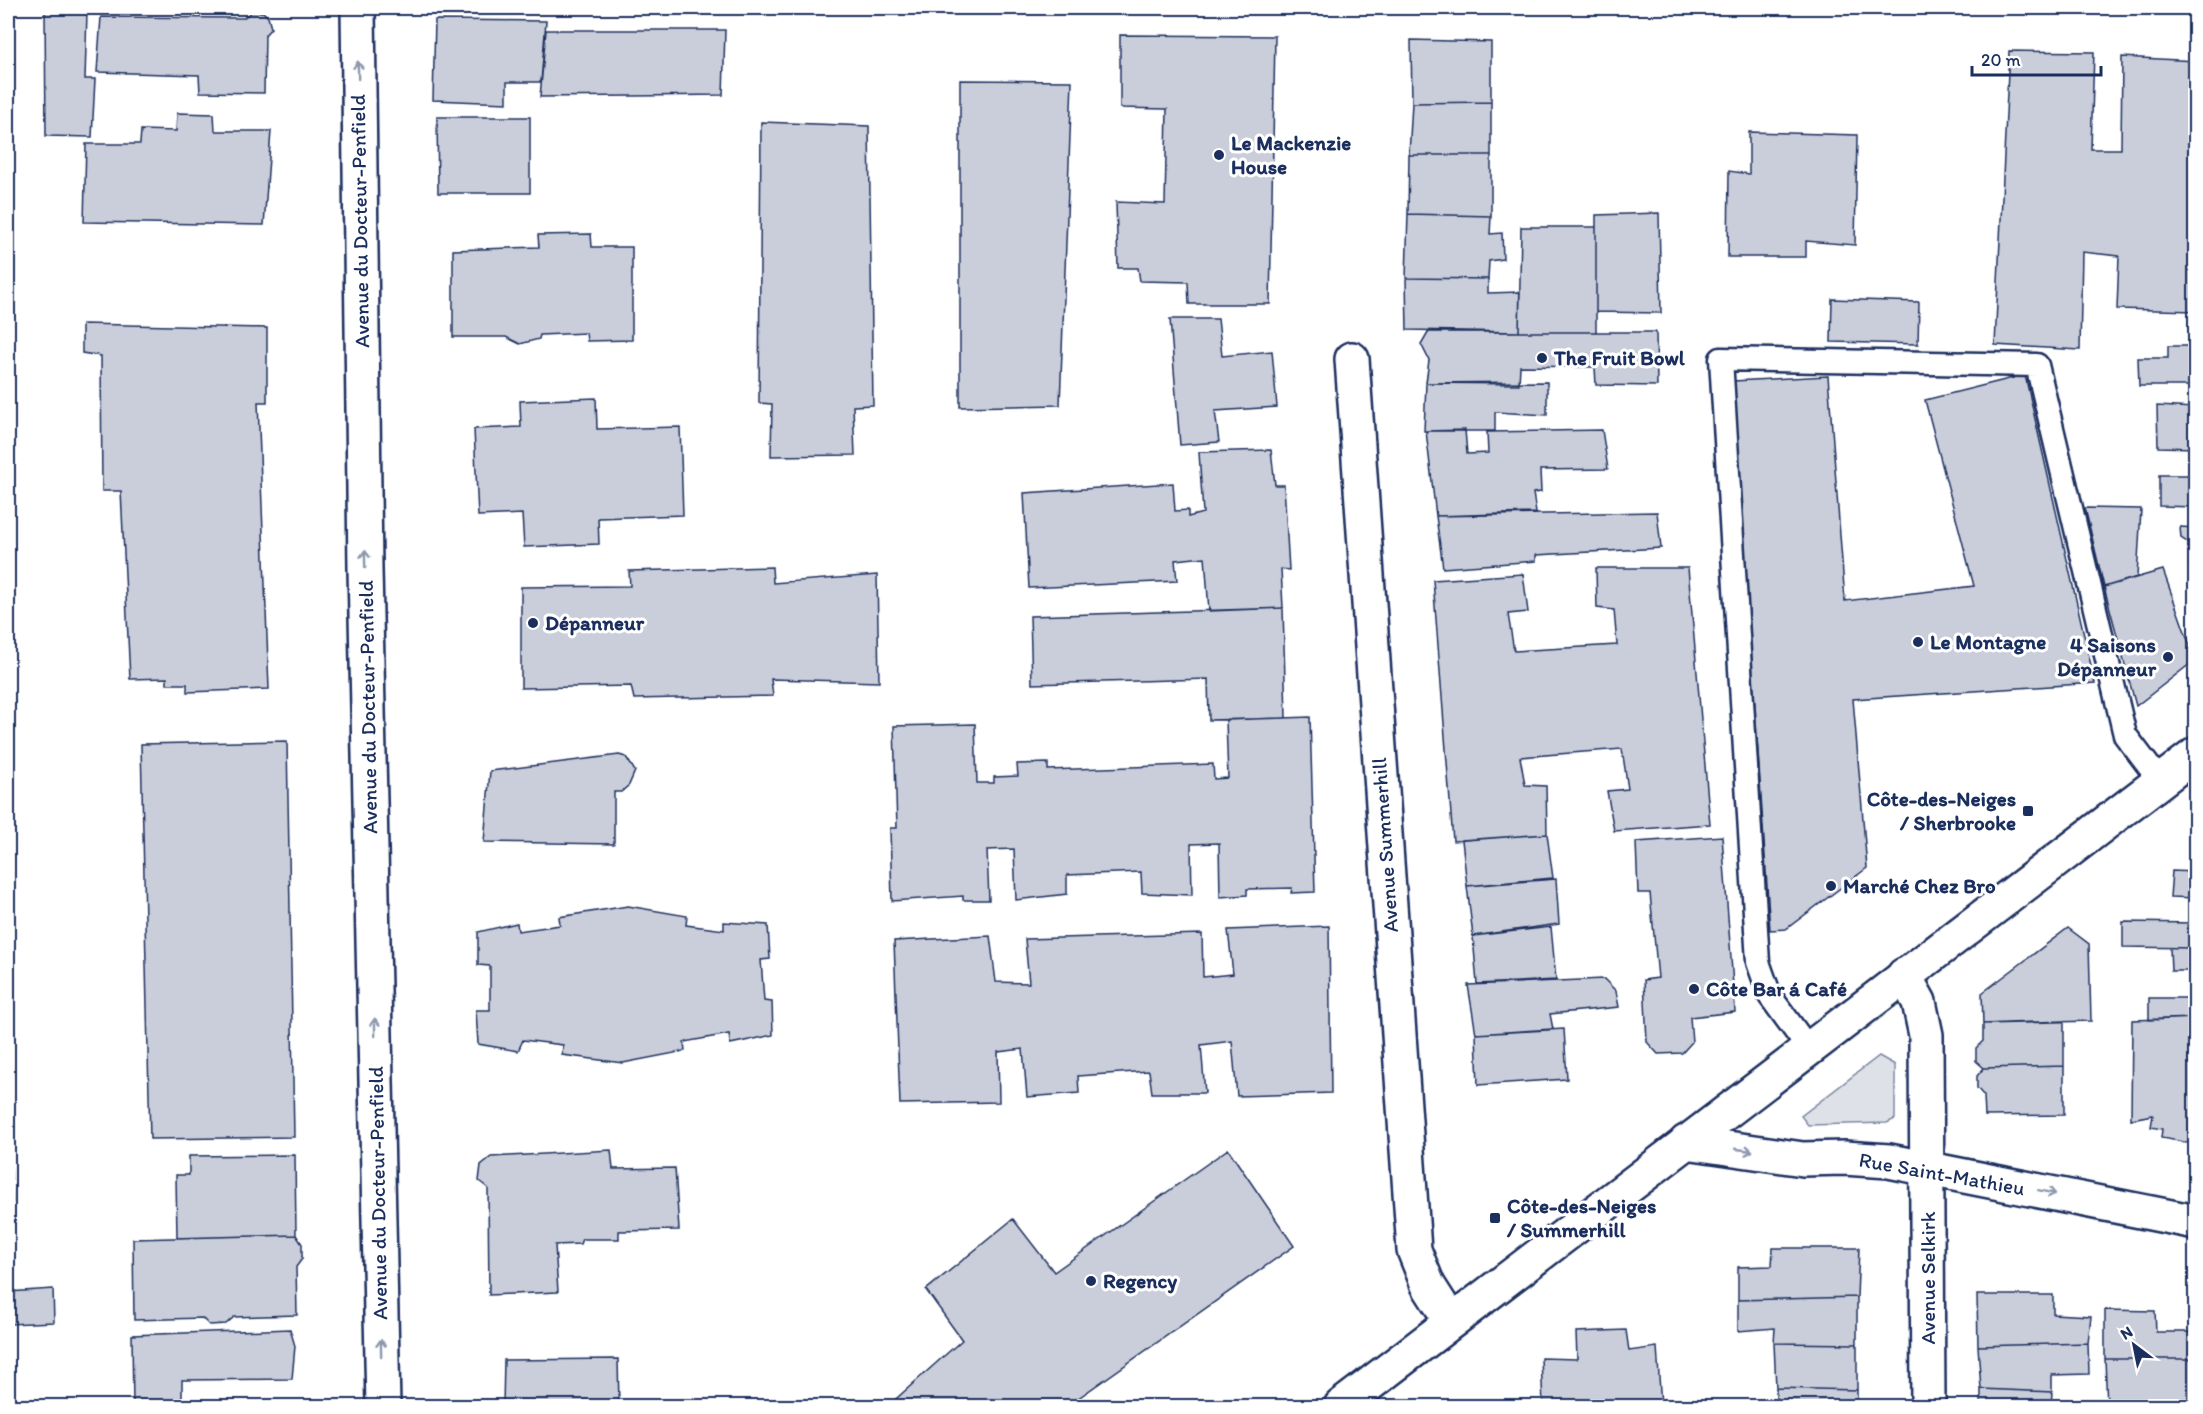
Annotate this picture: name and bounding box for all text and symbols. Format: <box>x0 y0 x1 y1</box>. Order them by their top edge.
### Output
scale bar <box>1972 39 2101 77</box>
text: 20 m <box>1981 49 2021 71</box>
one-way arrow <box>352 61 364 81</box>
street label: Avenue du Docteur-Penfield <box>345 93 374 348</box>
place label: Le Mackenzie House <box>1231 130 1351 179</box>
marker: Le Mackenzie House <box>1212 148 1226 162</box>
place label: The Fruit Bowl <box>1553 345 1686 370</box>
marker: The Fruit Bowl <box>1535 351 1549 365</box>
one-way arrow <box>359 550 371 570</box>
street label: Avenue du Docteur-Penfield <box>353 579 382 834</box>
place label: Dépanneur <box>545 610 645 636</box>
marker: Dépanneur <box>526 616 540 630</box>
place label: Le Montagne <box>1930 629 2046 655</box>
place label: 4 Saisons Dépanneur <box>2057 632 2157 682</box>
marker: Le Montagne <box>1911 635 1925 649</box>
marker: 4 Saisons Dépanneur <box>2161 650 2175 664</box>
street label: Avenue Summerhill <box>1366 757 1403 933</box>
place label: Côte-des-Neiges / Sherbrooke <box>1867 786 2016 835</box>
marker: Côte-des-Neiges / Sherbrooke <box>2021 804 2035 818</box>
place label: Marché Chez Bro <box>1843 873 1996 898</box>
marker: Marché Chez Bro <box>1824 879 1838 893</box>
place label: Côte Bar á Café <box>1706 976 1847 1001</box>
marker: Côte Bar á Café <box>1687 982 1701 996</box>
one-way arrow <box>369 1018 381 1038</box>
street label: Avenue du Docteur-Penfield <box>363 1065 392 1320</box>
one-way arrow <box>1734 1145 1753 1156</box>
street label: Rue Saint-Mathieu <box>1857 1147 2027 1200</box>
one-way arrow <box>2037 1187 2056 1198</box>
place label: Côte-des-Neiges / Summerhill <box>1506 1193 1656 1242</box>
marker: Côte-des-Neiges / Summerhill <box>1488 1211 1502 1225</box>
street label: Avenue Selkirk <box>1915 1211 1940 1345</box>
place label: Regency <box>1103 1268 1177 1294</box>
marker: Regency <box>1084 1274 1098 1288</box>
north arrow <box>2104 1315 2164 1375</box>
text: N <box>2117 1322 2136 1344</box>
one-way arrow <box>375 1339 387 1359</box>

